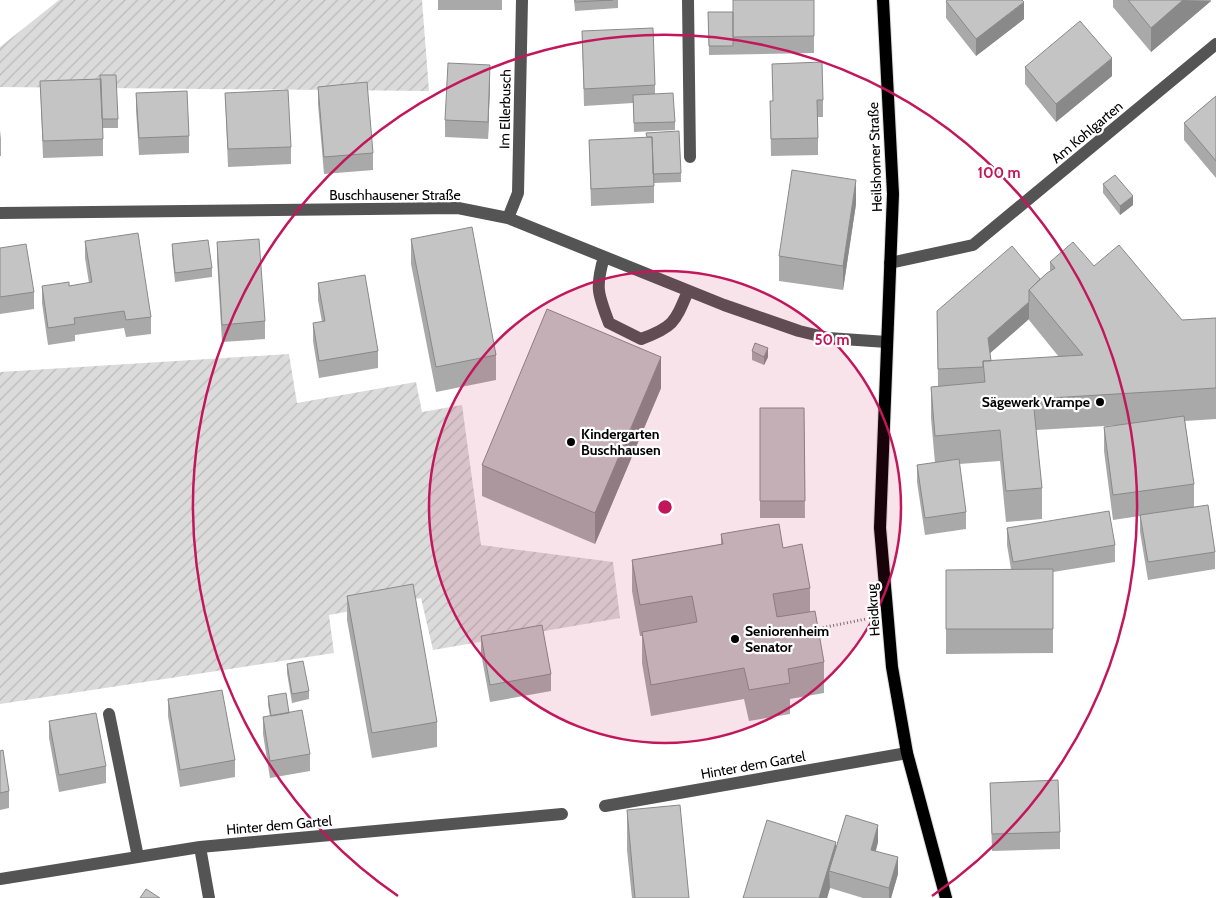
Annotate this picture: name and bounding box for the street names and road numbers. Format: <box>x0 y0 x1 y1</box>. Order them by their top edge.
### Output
street label: Im Ellerbusch <box>495 69 515 149</box>
street label: Am Kohlgarten <box>1048 97 1127 167</box>
street label: Heilshorner Straße <box>864 102 886 212</box>
street label: Buschhausener Straße <box>329 186 461 204</box>
street label: Heidkrug <box>862 582 884 637</box>
street label: Hinter dem Gartel <box>699 747 807 783</box>
street label: Hinter dem Gartel <box>225 811 333 839</box>

